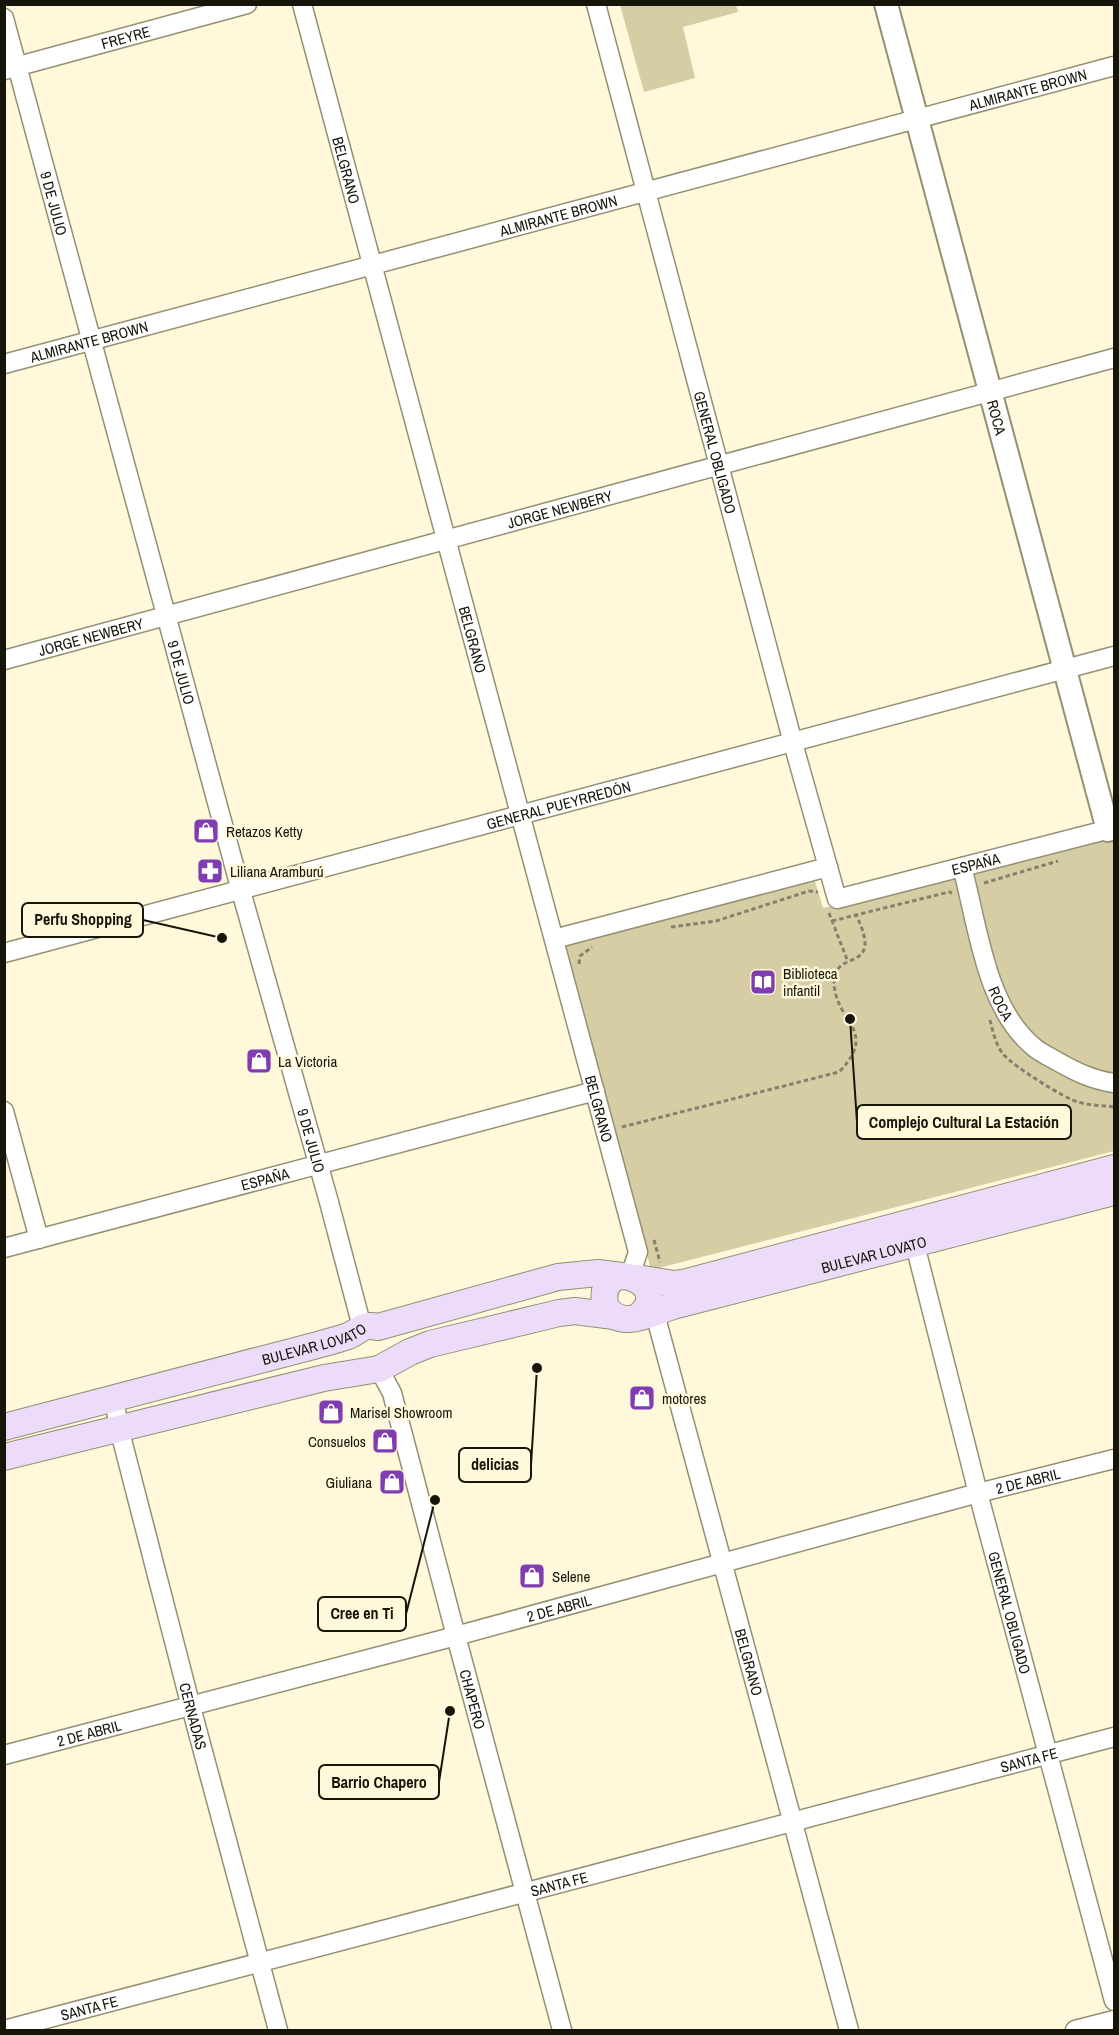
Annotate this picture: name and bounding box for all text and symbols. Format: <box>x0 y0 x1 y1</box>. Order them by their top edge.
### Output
street label: FREYRE <box>99 20 152 54</box>
street label: ALMIRANTE BROWN <box>966 63 1089 115</box>
street label: BELGRANO <box>328 134 366 206</box>
street label: 9 DE JULIO <box>36 169 73 238</box>
street label: ALMIRANTE BROWN <box>496 189 620 241</box>
street label: ALMIRANTE BROWN <box>27 315 150 367</box>
street label: GENERAL OBLIGADO <box>689 389 742 516</box>
street label: ROCA <box>982 397 1012 438</box>
street label: JORGE NEWBERY <box>505 484 615 533</box>
street label: BELGRANO <box>454 604 492 675</box>
street label: JORGE NEWBERY <box>36 612 146 661</box>
street label: 9 DE JULIO <box>163 638 200 707</box>
street label: GENERAL PUEYRREDÓN <box>484 775 633 834</box>
shop icon: Retazos Ketty <box>191 816 221 846</box>
place label: Retazos Ketty <box>226 821 303 842</box>
street label: ESPAÑA <box>949 847 1003 880</box>
pharmacy icon: Liliana Aramburú <box>195 856 225 886</box>
place label: Liliana Aramburú <box>230 861 324 882</box>
callout: Perfu Shopping <box>22 903 143 937</box>
text: Perfu Shopping <box>34 908 132 930</box>
place label: Biblioteca infantil <box>783 963 838 1001</box>
library icon: Biblioteca infantil <box>748 967 778 997</box>
street label: ROCA <box>984 983 1019 1025</box>
shop icon: La Victoria <box>244 1046 274 1076</box>
place label: La Victoria <box>278 1051 337 1072</box>
street label: BELGRANO <box>580 1073 618 1144</box>
callout: Complejo Cultural La Estación <box>857 1105 1071 1139</box>
street label: 9 DE JULIO <box>293 1106 331 1175</box>
text: Complejo Cultural La Estación <box>869 1111 1059 1133</box>
street label: ESPAÑA <box>239 1162 292 1195</box>
street label: BULEVAR LOVATO <box>819 1230 929 1278</box>
street label: BULEVAR LOVATO <box>260 1317 370 1370</box>
shop icon: motores <box>627 1383 657 1413</box>
place label: motores <box>662 1388 706 1409</box>
shop icon: Marisel Showroom <box>316 1397 346 1427</box>
place label: Marisel Showroom <box>350 1402 453 1423</box>
shop icon: Consuelos <box>370 1426 400 1456</box>
place label: Consuelos <box>308 1431 366 1452</box>
callout: delicias <box>459 1448 531 1482</box>
text: delicias <box>471 1453 519 1475</box>
street label: 2 DE ABRIL <box>993 1462 1062 1499</box>
shop icon: Giuliana <box>377 1467 407 1497</box>
place label: Giuliana <box>325 1472 372 1493</box>
street label: GENERAL OBLIGADO <box>984 1549 1036 1676</box>
shop icon: Selene <box>517 1561 547 1591</box>
place label: Selene <box>552 1566 590 1587</box>
street label: 2 DE ABRIL <box>524 1589 593 1627</box>
callout: Cree en Ti <box>318 1597 406 1631</box>
text: Cree en Ti <box>330 1602 394 1624</box>
street label: BELGRANO <box>730 1626 768 1698</box>
street label: CHAPERO <box>455 1667 491 1731</box>
street label: CERNADAS <box>175 1680 212 1752</box>
street label: 2 DE ABRIL <box>55 1714 124 1751</box>
street label: SANTA FE <box>998 1742 1060 1777</box>
callout: Barrio Chapero <box>319 1765 439 1799</box>
text: Barrio Chapero <box>331 1771 427 1793</box>
street label: SANTA FE <box>528 1866 590 1901</box>
street label: SANTA FE <box>58 1990 120 2025</box>

